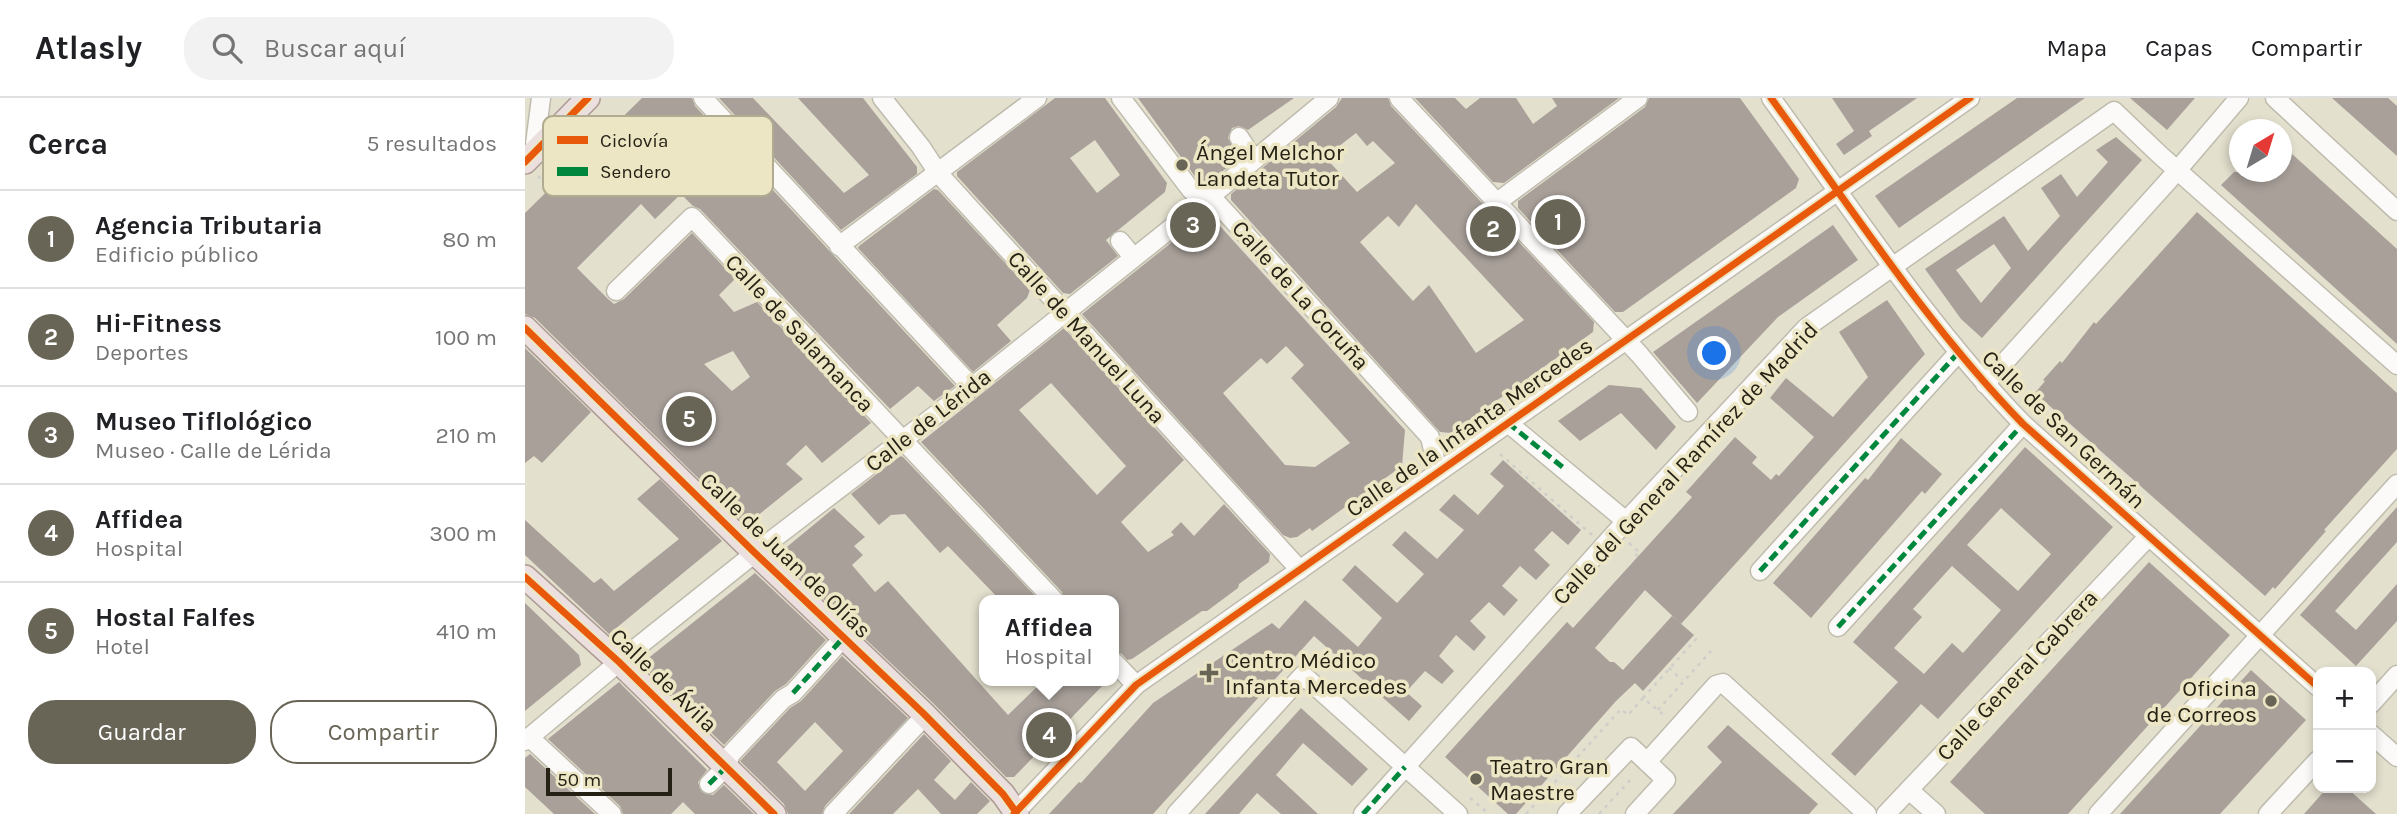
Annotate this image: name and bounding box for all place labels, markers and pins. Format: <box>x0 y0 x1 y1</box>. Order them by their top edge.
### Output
place label: Ángel Melchor Landeta Tutor <box>1196 139 1345 192</box>
marker: Ángel Melchor Landeta Tutor <box>1174 157 1190 173</box>
pin: 1 <box>1535 196 1581 248</box>
pin: 3 <box>1170 199 1216 251</box>
pin: 2 <box>1470 203 1516 255</box>
pin: 5 <box>666 393 712 445</box>
place label: Centro Médico Infanta Mercedes <box>1225 647 1407 700</box>
marker: Centro Médico Infanta Mercedes <box>1199 663 1219 683</box>
place label: Oficina de Correos <box>2146 675 2257 728</box>
marker: Oficina de Correos <box>2263 693 2279 709</box>
pin: 4 <box>1026 709 1072 761</box>
place label: Teatro Gran Maestre <box>1490 753 1609 806</box>
marker: Teatro Gran Maestre <box>1468 771 1484 787</box>

